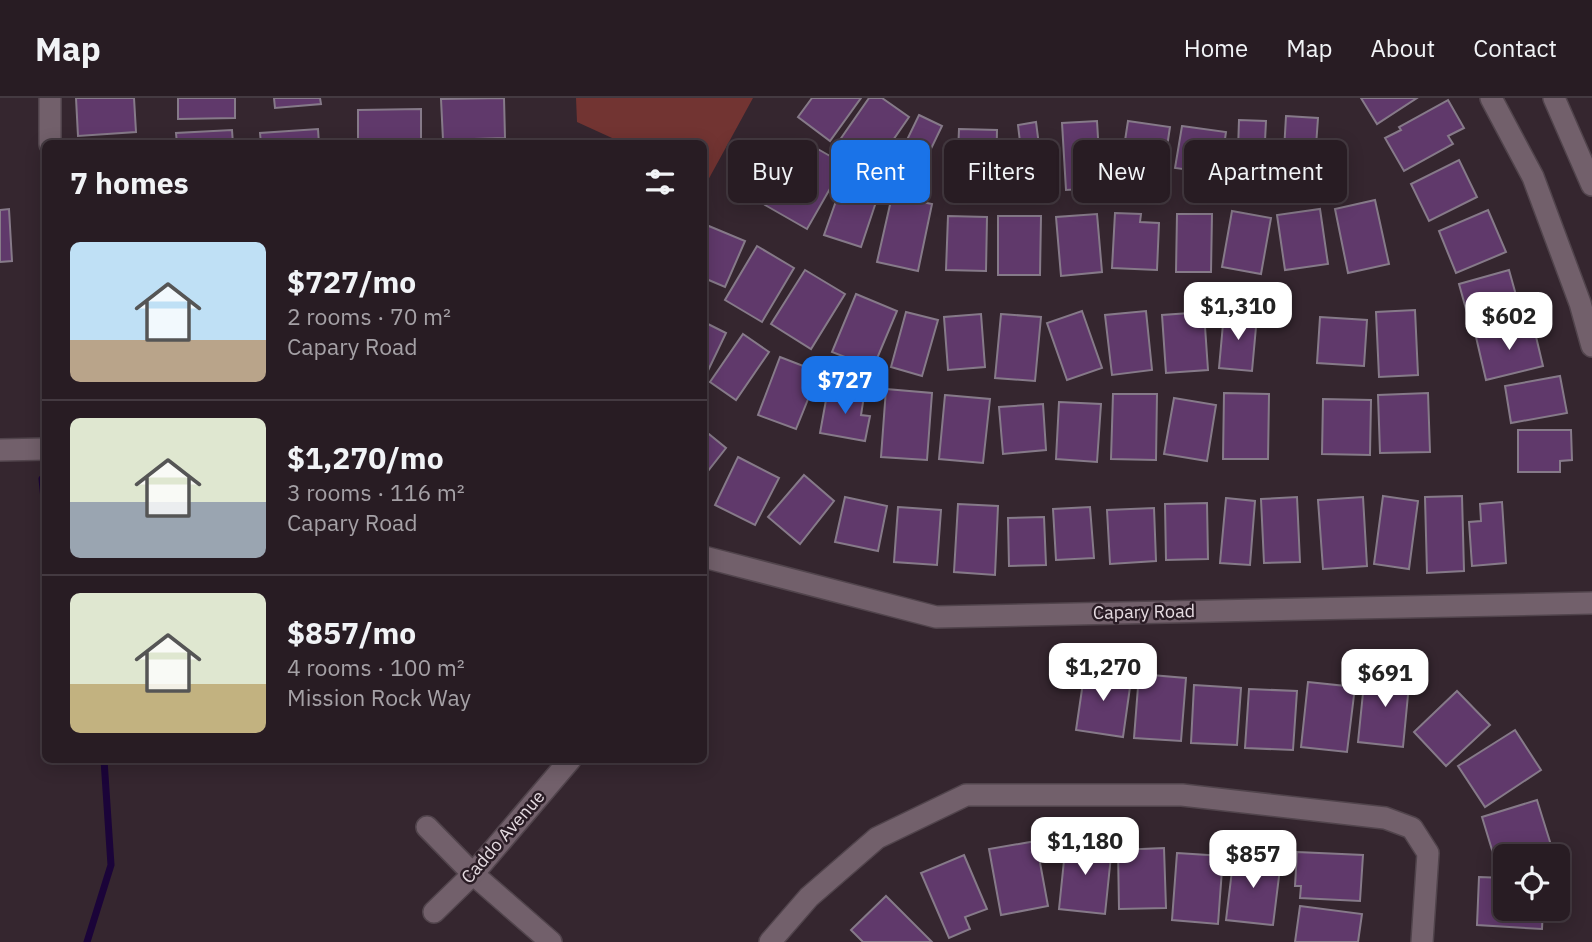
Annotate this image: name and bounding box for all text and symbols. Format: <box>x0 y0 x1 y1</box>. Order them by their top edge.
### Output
text: Map <box>35 27 101 70</box>
text: Home <box>1184 32 1248 64</box>
text: Map <box>1286 32 1332 64</box>
text: About <box>1370 32 1435 64</box>
text: Contact <box>1473 32 1557 64</box>
chip: Buy <box>728 140 817 203</box>
chip: Rent <box>831 140 930 203</box>
chip: Filters <box>944 140 1059 203</box>
chip: New <box>1073 140 1170 203</box>
chip: Apartment <box>1184 140 1347 203</box>
text: 7 homes <box>70 163 189 202</box>
icon: filters <box>641 163 679 201</box>
text: $727/mo <box>287 262 416 301</box>
icon: home <box>126 270 210 354</box>
pin: $1,310 <box>1181 282 1295 342</box>
text: $1,310 <box>1200 290 1276 320</box>
pin: $602 <box>1468 292 1550 352</box>
text: $602 <box>1481 300 1537 330</box>
text: 2 rooms · 70 m² <box>287 301 451 331</box>
text: Capary Road <box>287 331 418 361</box>
pin: $727 <box>804 356 886 416</box>
text: $727 <box>817 364 873 394</box>
text: $1,270/mo <box>287 438 444 477</box>
icon: home <box>126 446 210 530</box>
text: 3 rooms · 116 m² <box>287 477 465 507</box>
text: Capary Road <box>287 507 418 537</box>
street label: Capary Road <box>1093 599 1195 624</box>
text: $857/mo <box>287 613 416 652</box>
icon: home <box>126 621 210 705</box>
pin: $1,270 <box>1046 644 1160 703</box>
pin: $691 <box>1344 650 1426 709</box>
text: $1,270 <box>1065 651 1141 681</box>
text: 4 rooms · 100 m² <box>287 652 465 682</box>
text: $691 <box>1357 657 1413 687</box>
text: Mission Rock Way <box>287 682 471 712</box>
street label: Caddo Avenue <box>456 785 549 888</box>
pin: $1,180 <box>1028 818 1142 877</box>
text: $1,180 <box>1047 825 1123 855</box>
pin: $857 <box>1212 830 1294 890</box>
text: $857 <box>1225 838 1281 868</box>
map controls <box>1493 844 1570 921</box>
button: locate <box>1493 844 1570 921</box>

